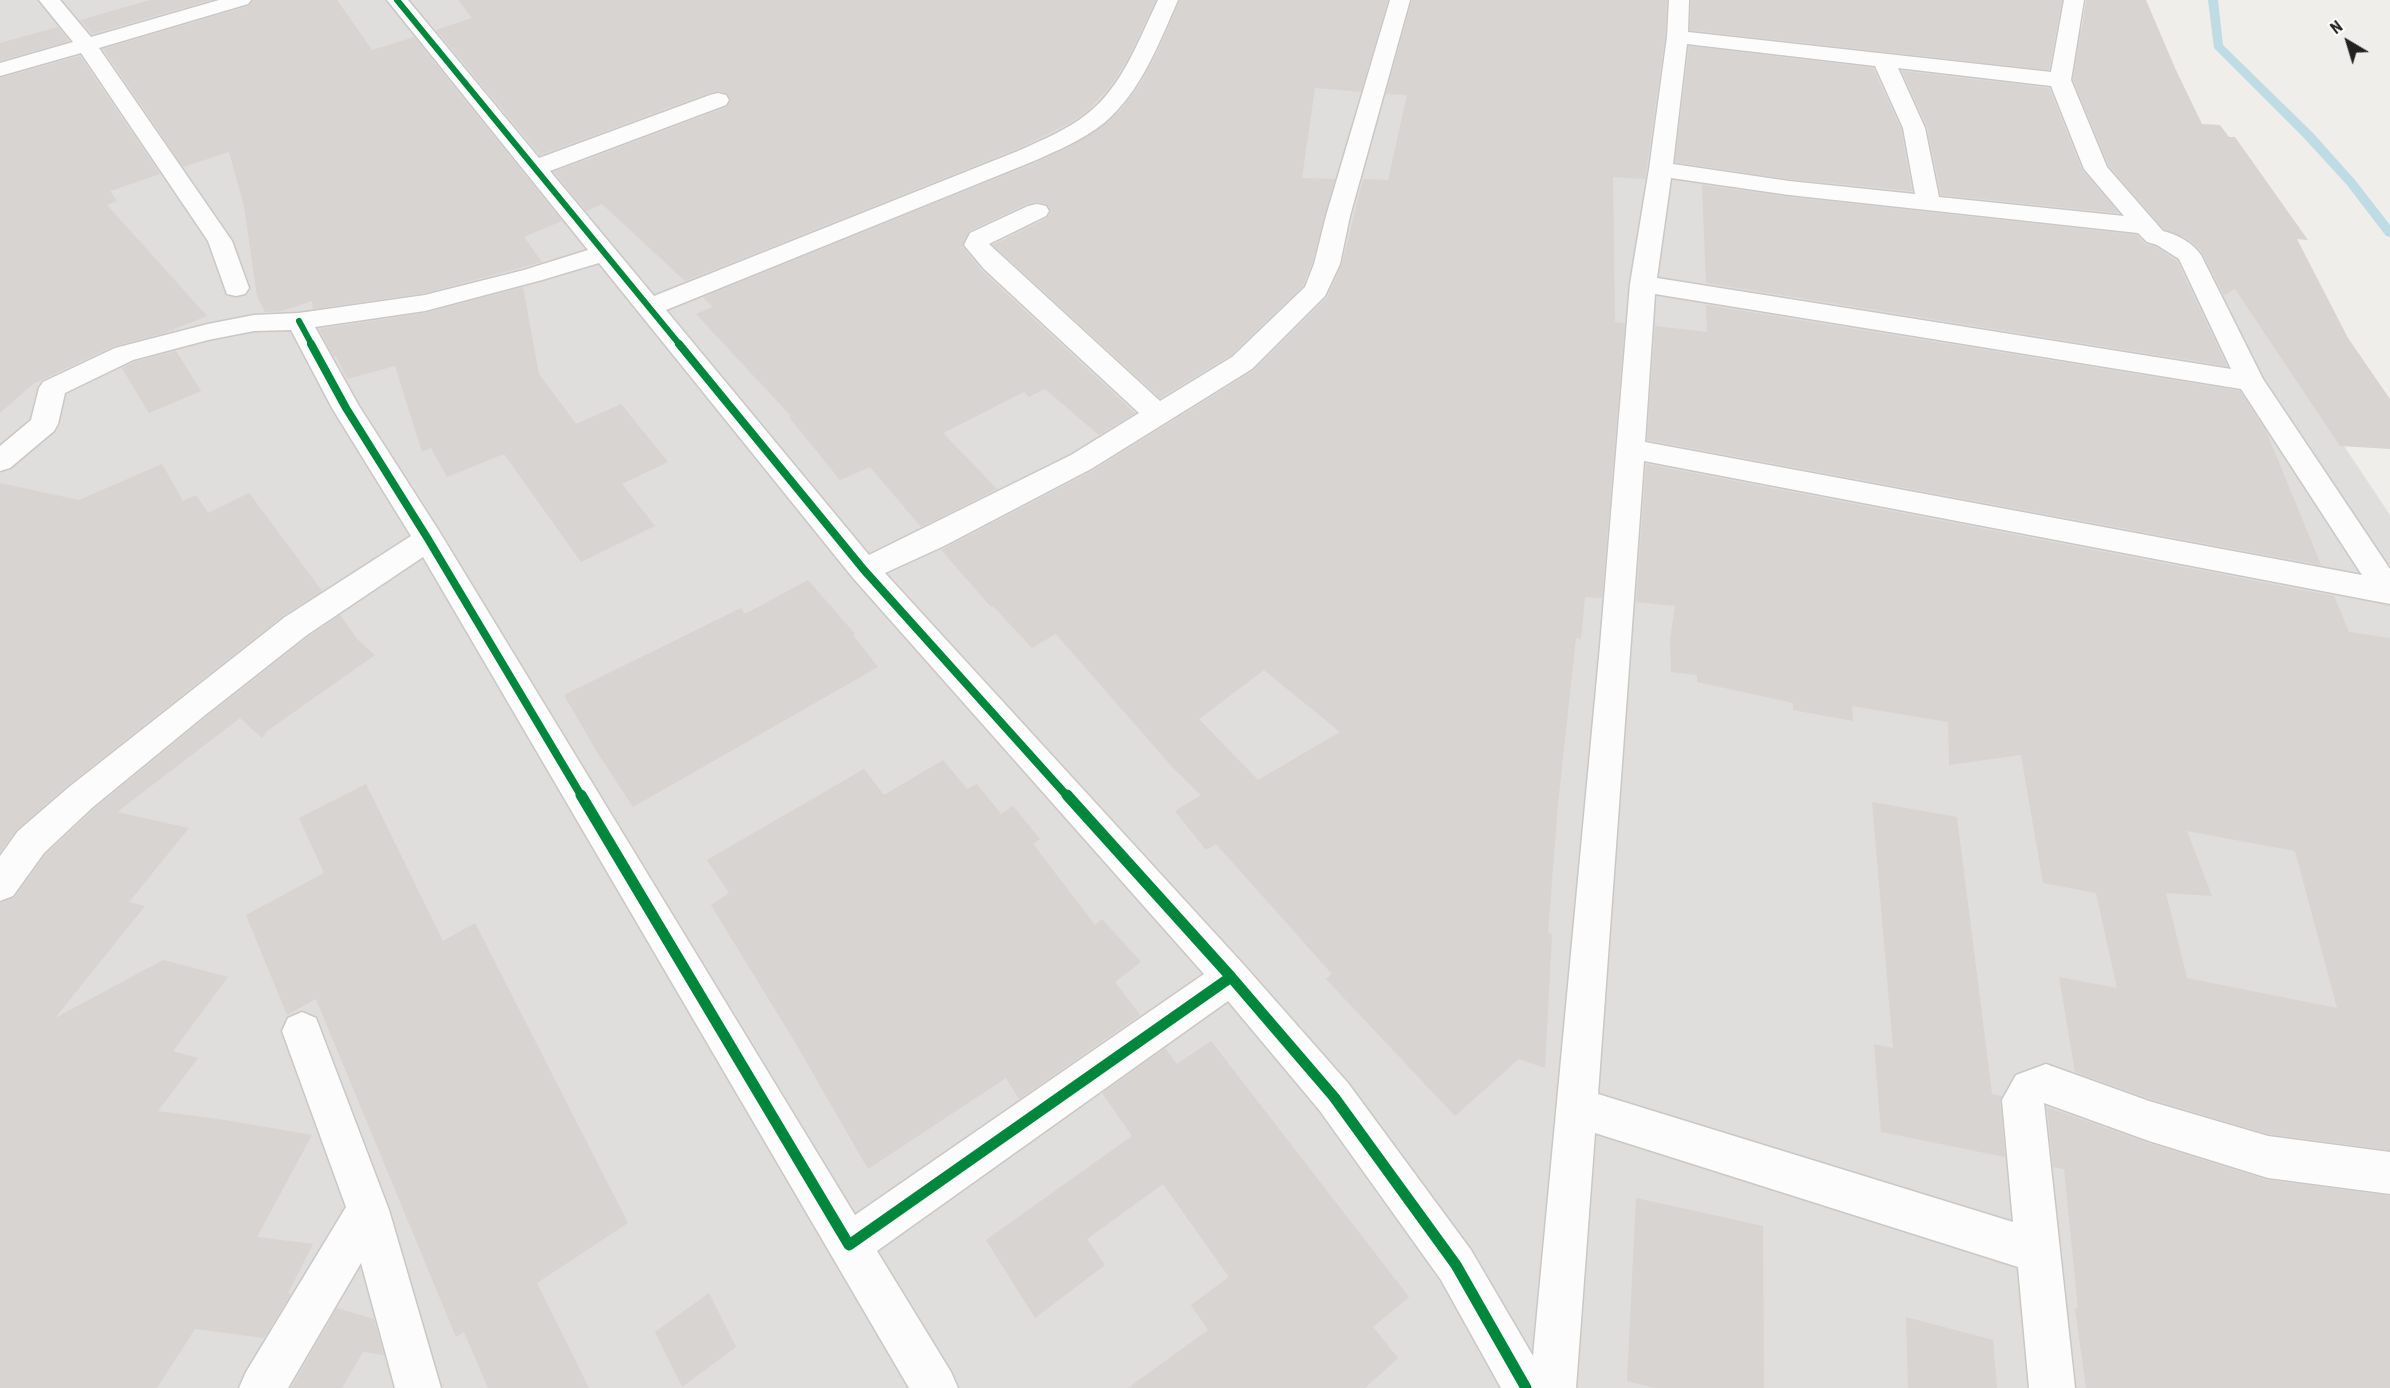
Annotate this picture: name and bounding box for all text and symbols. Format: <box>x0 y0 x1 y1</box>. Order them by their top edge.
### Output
north arrow <box>2318 12 2378 72</box>
text: N <box>2327 17 2346 38</box>

